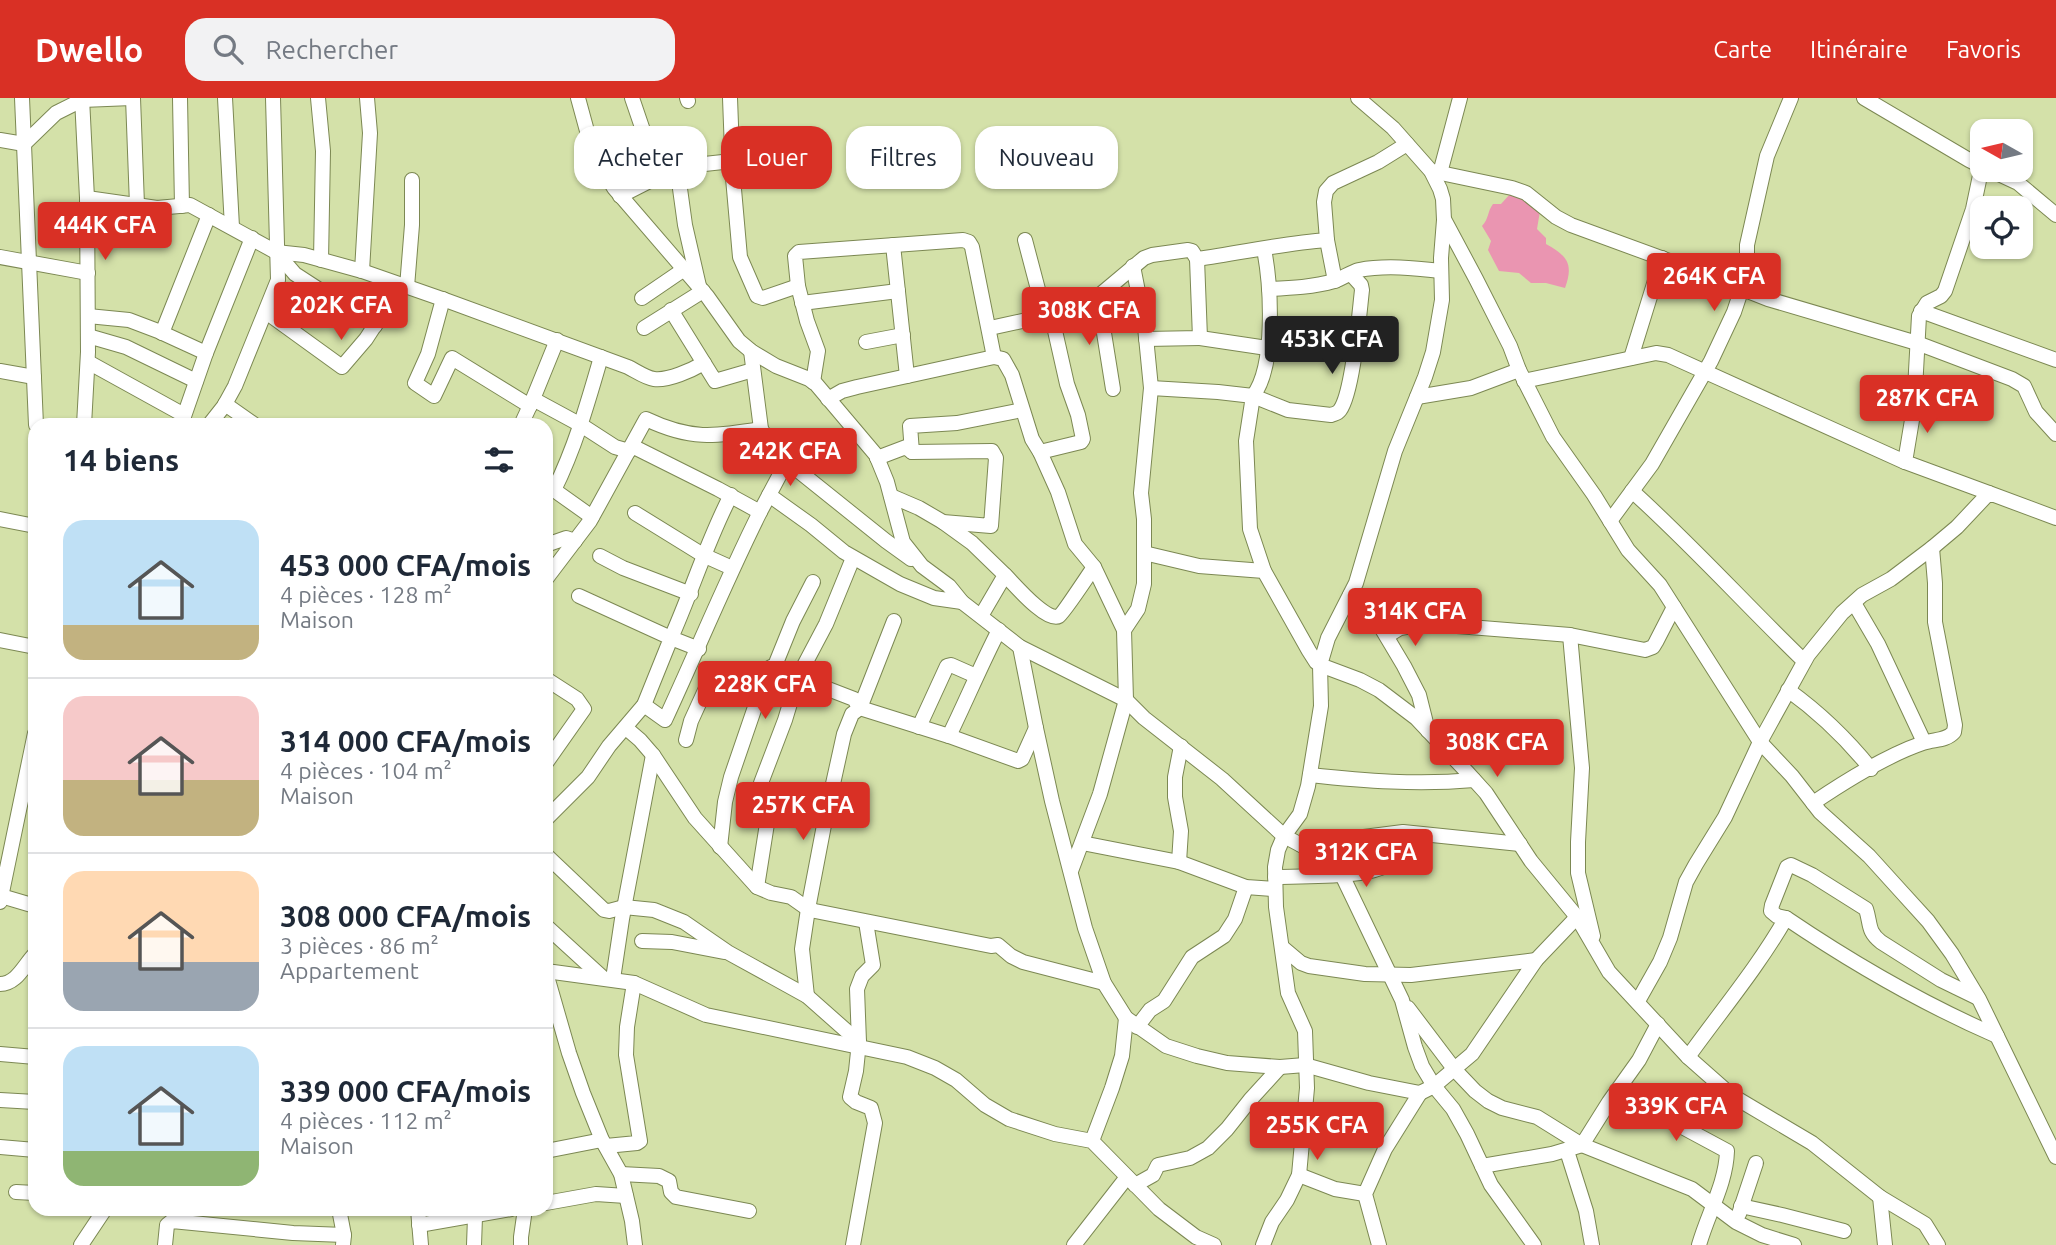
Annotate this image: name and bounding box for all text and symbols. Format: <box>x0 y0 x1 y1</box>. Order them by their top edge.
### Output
search box <box>185 18 675 81</box>
icon: search <box>209 30 247 68</box>
text: Dwello <box>35 31 143 68</box>
text: Rechercher <box>265 35 398 64</box>
text: Carte <box>1713 36 1772 63</box>
text: Itinéraire <box>1810 36 1908 63</box>
text: Favoris <box>1946 36 2021 63</box>
north arrow <box>1970 119 2034 182</box>
map controls <box>1970 119 2033 259</box>
chip: Acheter <box>574 126 707 189</box>
chip: Louer <box>721 126 832 189</box>
chip: Filtres <box>846 126 961 189</box>
chip: Nouveau <box>975 126 1118 189</box>
button: locate <box>1970 196 2033 259</box>
pin: 444K CFA <box>33 202 177 262</box>
text: 444K CFA <box>54 212 156 237</box>
pin: 264K CFA <box>1642 254 1786 313</box>
text: 264K CFA <box>1663 263 1765 288</box>
pin: 202K CFA <box>269 282 413 342</box>
pin: 308K CFA <box>1017 288 1161 347</box>
text: 202K CFA <box>290 292 392 317</box>
text: 308K CFA <box>1038 297 1140 322</box>
pin: 453K CFA <box>1260 316 1404 376</box>
text: 453K CFA <box>1281 326 1383 351</box>
pin: 287K CFA <box>1855 376 1999 435</box>
text: 287K CFA <box>1876 385 1978 410</box>
pin: 242K CFA <box>718 428 862 488</box>
text: 242K CFA <box>739 438 841 463</box>
icon: filters <box>480 441 518 479</box>
text: 14 biens <box>63 443 179 477</box>
icon: home <box>119 548 203 632</box>
text: 453 000 CFA/mois <box>280 548 531 582</box>
text: 4 pièces · 128 m² <box>280 582 452 607</box>
pin: 314K CFA <box>1343 588 1487 648</box>
text: 314K CFA <box>1364 598 1466 623</box>
text: Maison <box>280 607 354 632</box>
pin: 228K CFA <box>693 662 837 721</box>
text: 228K CFA <box>714 671 816 696</box>
pin: 308K CFA <box>1425 720 1569 779</box>
icon: home <box>119 724 203 808</box>
text: 314 000 CFA/mois <box>280 724 531 758</box>
text: 308K CFA <box>1446 729 1548 754</box>
text: 4 pièces · 104 m² <box>280 758 452 783</box>
pin: 257K CFA <box>731 782 875 842</box>
text: Maison <box>280 783 354 808</box>
text: 257K CFA <box>752 792 854 817</box>
pin: 312K CFA <box>1294 830 1438 889</box>
text: 312K CFA <box>1315 839 1417 864</box>
icon: home <box>119 899 203 983</box>
text: 308 000 CFA/mois <box>280 899 531 933</box>
text: 3 pièces · 86 m² <box>280 933 439 958</box>
text: Appartement <box>280 958 419 983</box>
icon: home <box>119 1074 203 1158</box>
text: 339 000 CFA/mois <box>280 1074 531 1108</box>
pin: 339K CFA <box>1604 1084 1748 1143</box>
text: 339K CFA <box>1625 1093 1727 1118</box>
pin: 255K CFA <box>1245 1102 1389 1162</box>
text: 4 pièces · 112 m² <box>280 1108 452 1133</box>
text: 255K CFA <box>1266 1112 1368 1137</box>
text: Maison <box>280 1133 354 1158</box>

